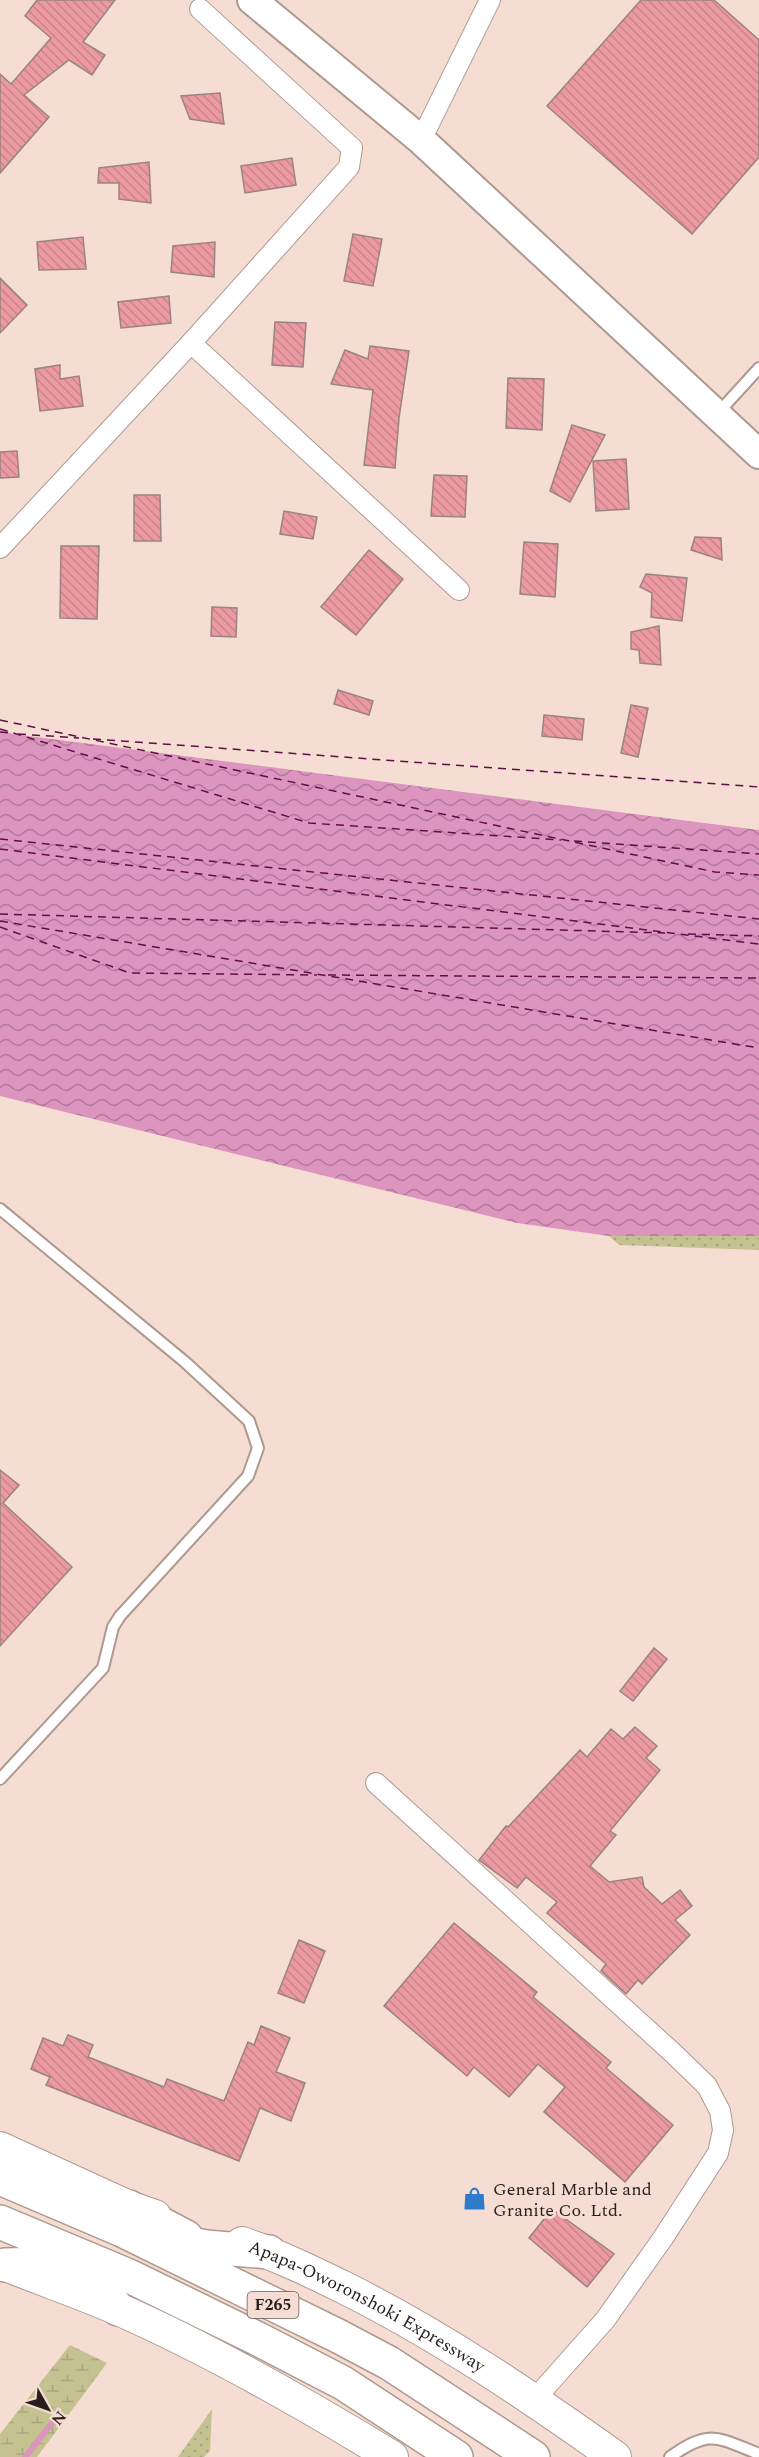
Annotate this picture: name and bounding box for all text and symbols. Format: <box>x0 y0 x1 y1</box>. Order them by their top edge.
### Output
place label: General Marble and Granite Co. Ltd. <box>493 2176 652 2224</box>
shop icon: General Marble and Granite Co. Ltd. <box>462 2186 488 2212</box>
street label: Apapa-Oworonshoki Expressway <box>245 2233 492 2380</box>
road number: F265 <box>248 2292 298 2318</box>
north arrow <box>18 2379 78 2439</box>
text: N <box>45 2405 72 2431</box>

